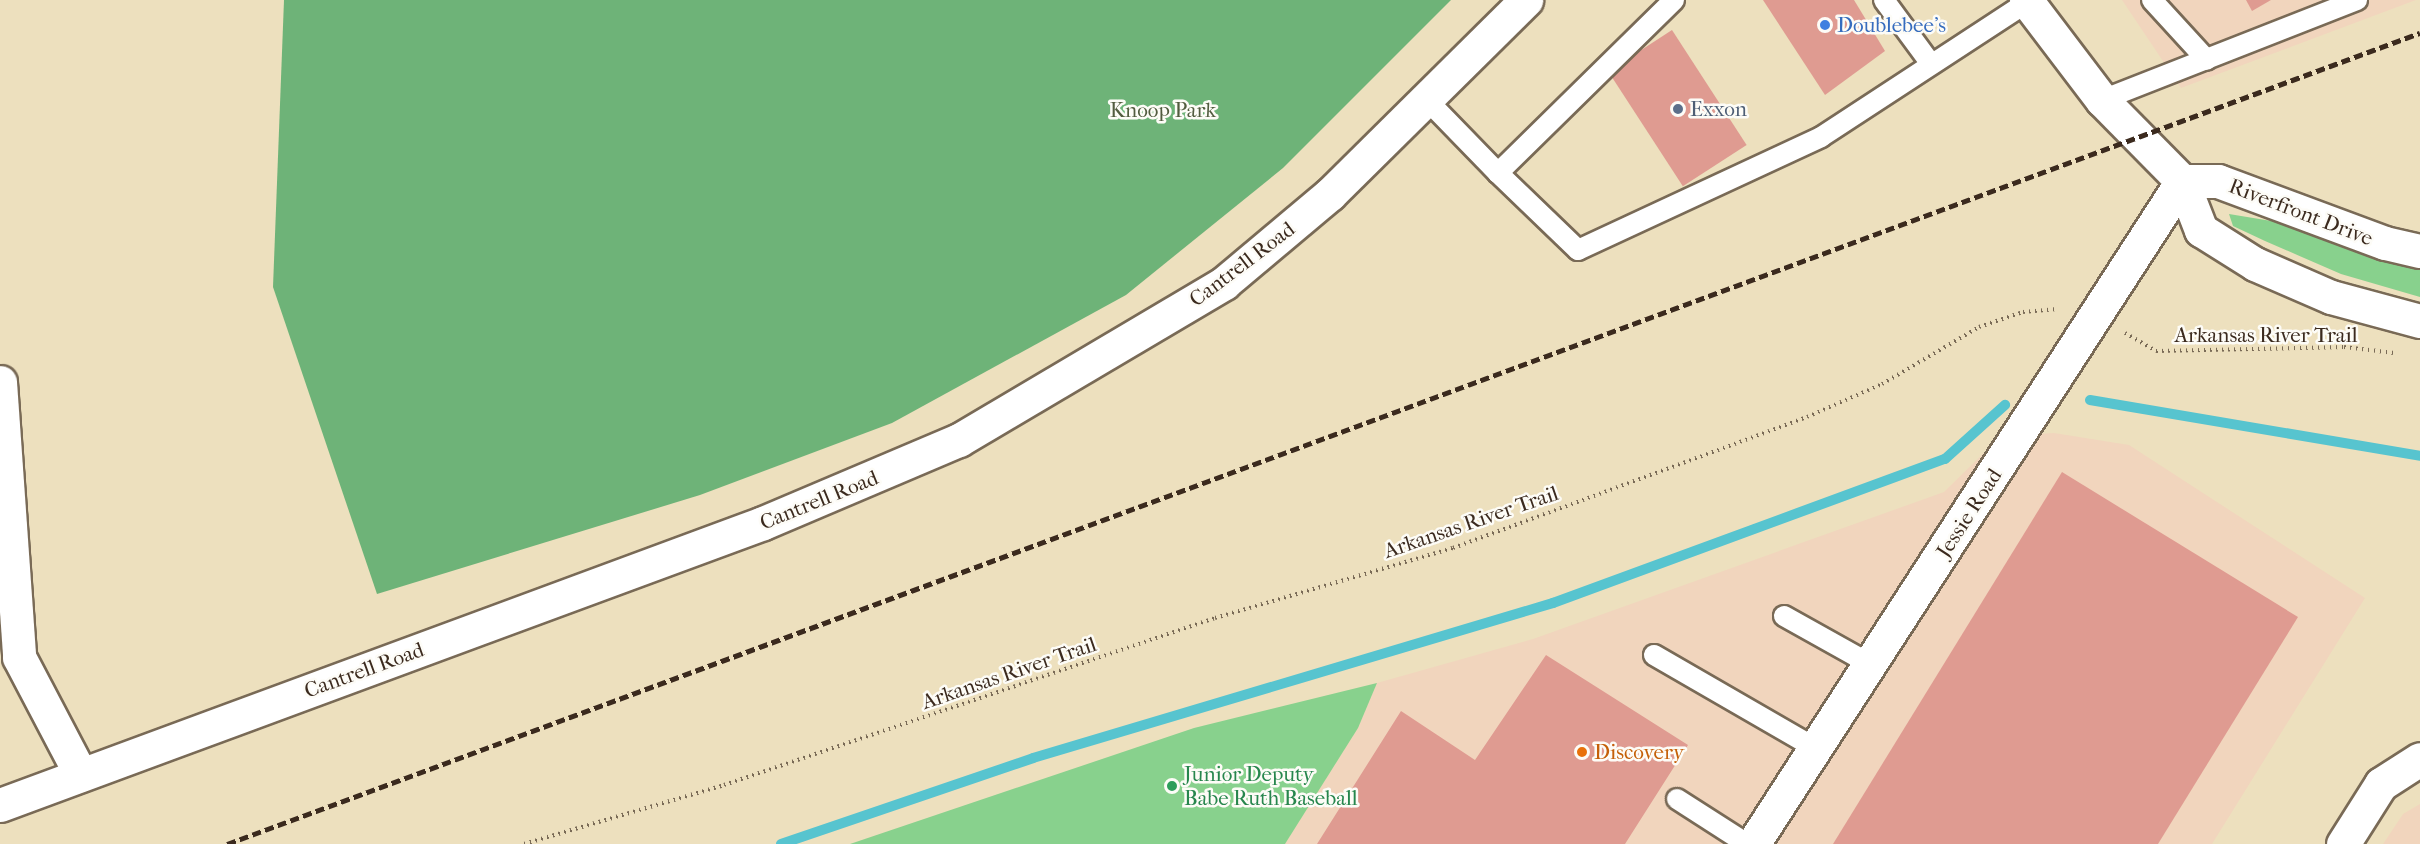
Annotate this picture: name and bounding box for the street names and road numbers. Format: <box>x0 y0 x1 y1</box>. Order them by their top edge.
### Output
street label: Riverfront Drive <box>2226 173 2376 251</box>
street label: Cantrell Road <box>1184 216 1300 312</box>
street label: Arkansas River Trail <box>2174 322 2358 348</box>
street label: Jessie Road <box>1931 464 2007 562</box>
street label: Cantrell Road <box>756 465 882 535</box>
street label: Arkansas River Trail <box>1380 480 1562 564</box>
street label: Arkansas River Trail <box>918 631 1100 715</box>
street label: Cantrell Road <box>301 637 427 703</box>

